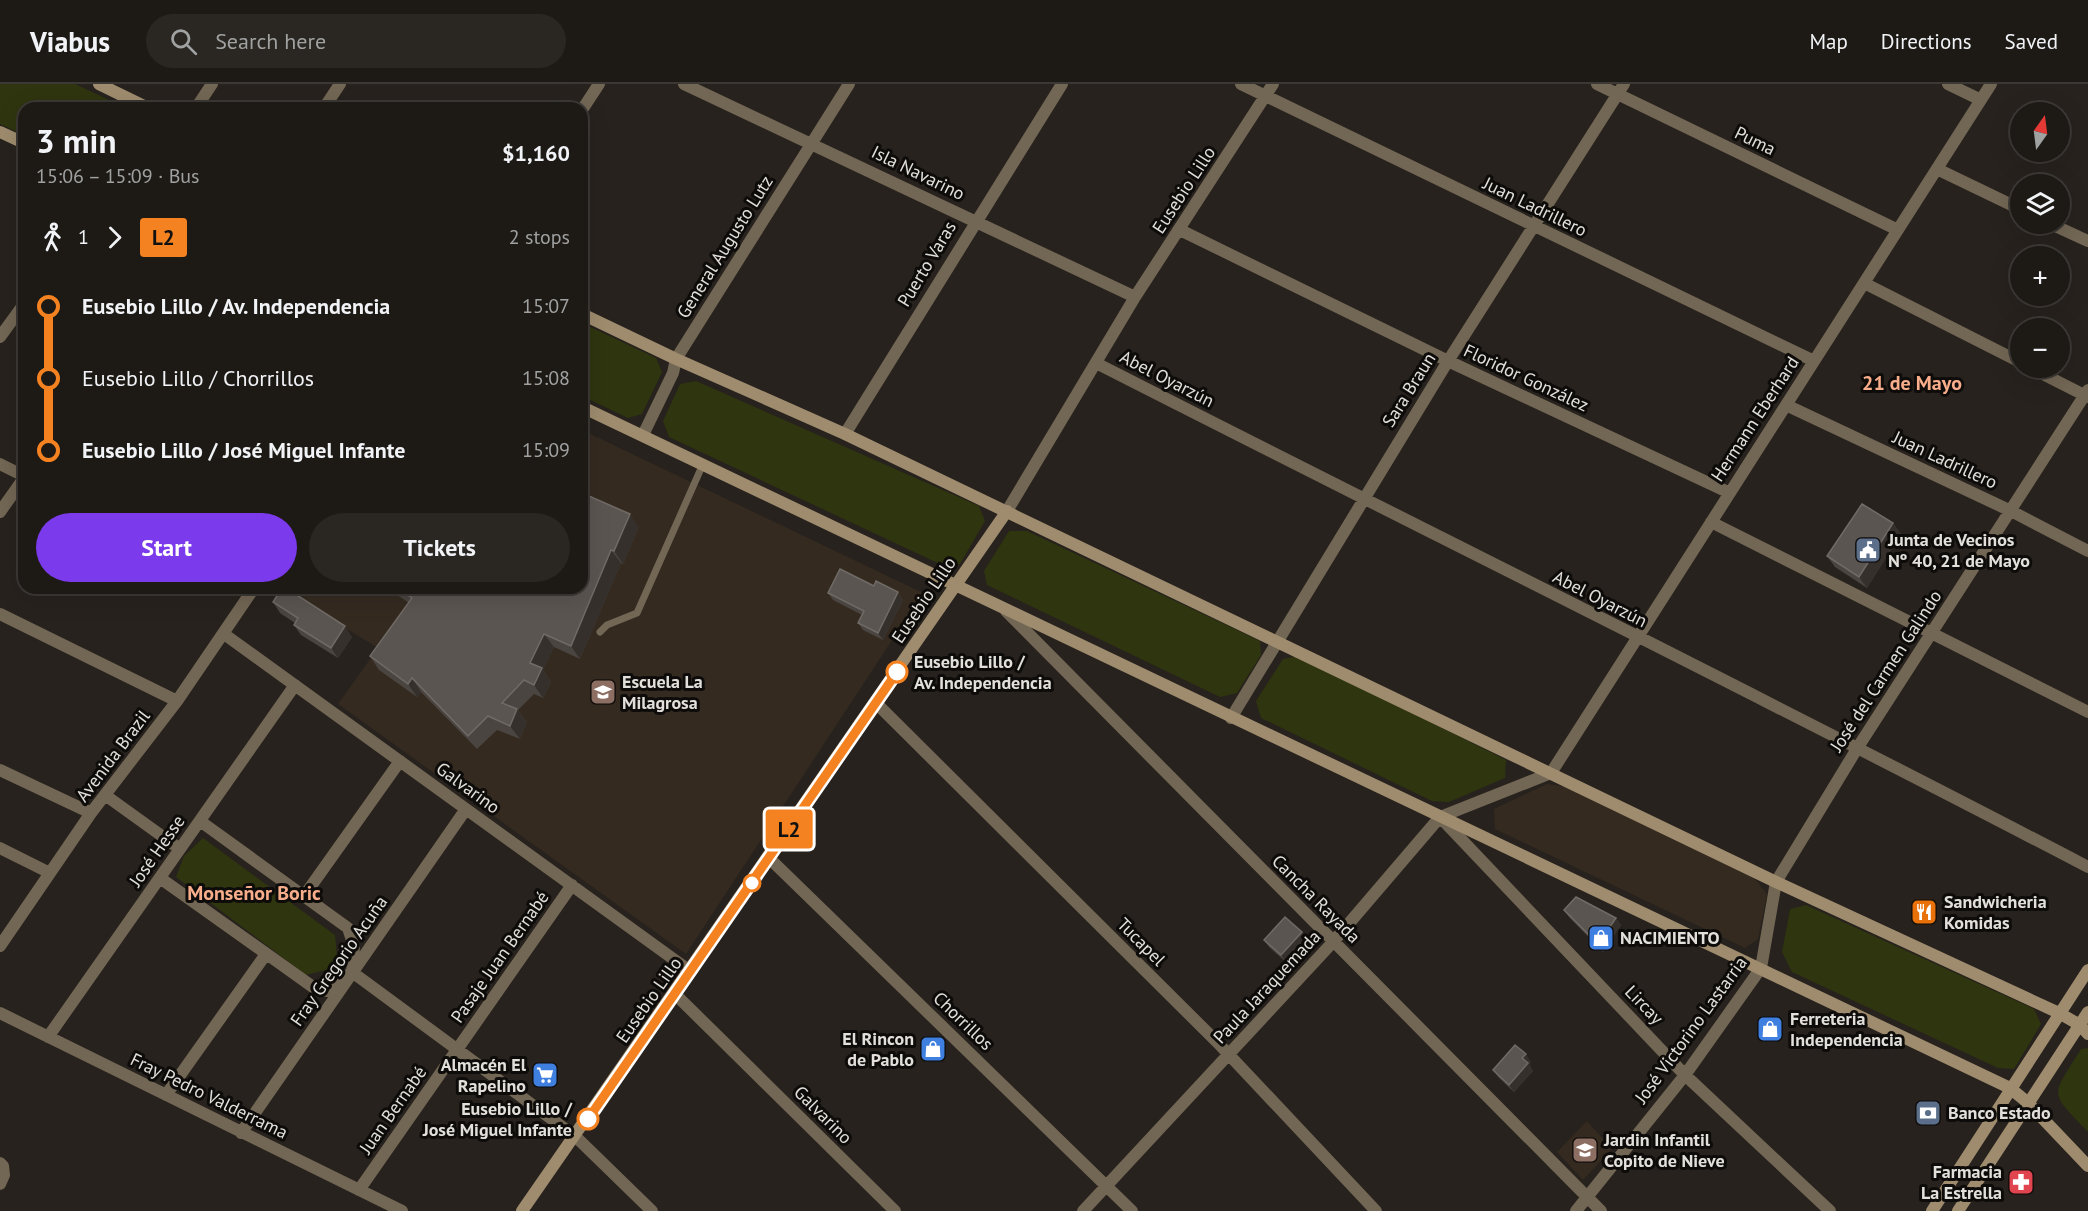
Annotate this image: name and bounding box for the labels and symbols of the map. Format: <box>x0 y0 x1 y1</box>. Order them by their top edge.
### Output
north arrow <box>2010 102 2070 162</box>
street label: Puma <box>1731 121 1779 160</box>
street label: Isla Navarino <box>868 140 969 205</box>
street label: Eusebio Lillo <box>1147 142 1220 238</box>
street label: General Augusto Lutz <box>671 171 778 322</box>
street label: Juan Ladrillero <box>1479 171 1591 242</box>
street label: Puerto Varas <box>892 217 961 311</box>
street label: Floridor González <box>1460 339 1592 417</box>
street label: Abel Oyarzún <box>1116 345 1218 412</box>
street label: Sara Braun <box>1377 348 1440 431</box>
street label: Hermann Eberhard <box>1706 352 1804 486</box>
district label: 21 de Mayo <box>1862 370 1962 396</box>
street label: Juan Ladrillero <box>1888 425 2001 494</box>
place label: Junta de Vecinos Nº 40, 21 de Mayo <box>1887 528 2030 572</box>
public building icon: Junta de Vecinos Nº 40, 21 de Mayo <box>1853 535 1883 565</box>
street label: Eusebio Lillo <box>886 552 961 647</box>
street label: Abel Oyarzún <box>1549 565 1651 632</box>
street label: José del Carmen Galindo <box>1824 586 1946 757</box>
place label: Eusebio Lillo / Av. Independencia <box>914 650 1052 694</box>
marker: Eusebio Lillo / Av. Independencia <box>886 661 908 683</box>
place label: Escuela La Milagrosa <box>622 670 703 714</box>
school or university icon: Escuela La Milagrosa <box>588 677 618 707</box>
street label: Avenida Brazil <box>71 705 155 806</box>
street label: Galvarino <box>432 757 505 818</box>
line badge: L2 <box>762 810 816 848</box>
street label: José Hesse <box>123 811 190 892</box>
street label: Cancha Rayada <box>1267 850 1365 948</box>
unlabelled marker <box>743 874 761 892</box>
district label: Monseñor Boric <box>187 880 321 906</box>
street label: Pasaje Juan Bernabé <box>446 886 554 1027</box>
place label: Sandwicheria Komidas <box>1944 890 2047 934</box>
street label: Fray Gregorio Acuña <box>285 891 392 1030</box>
restaurant icon: Sandwicheria Komidas <box>1909 897 1939 927</box>
street label: Tucapel <box>1112 913 1171 971</box>
shop icon: NACIMIENTO <box>1586 923 1616 953</box>
street label: Paula Jaraquemada <box>1208 925 1325 1048</box>
place label: NACIMIENTO <box>1620 926 1720 949</box>
street label: Eusebio Lillo <box>611 952 687 1047</box>
street label: José Victorino Lastarria <box>1629 952 1752 1109</box>
street label: Lircay <box>1620 980 1669 1030</box>
street label: Chorrillos <box>929 986 998 1055</box>
place label: Ferreteria Independencia <box>1790 1007 1903 1051</box>
shop icon: Ferreteria Independencia <box>1755 1014 1785 1044</box>
place label: El Rincon de Pablo <box>842 1027 914 1071</box>
shop icon: El Rincon de Pablo <box>918 1034 948 1064</box>
street label: Fray Pedro Valderrama <box>127 1047 292 1144</box>
place label: Almacén El Rapelino <box>441 1053 527 1097</box>
supermarket icon: Almacén El Rapelino <box>530 1060 560 1090</box>
street label: Juan Bernabé <box>353 1061 431 1159</box>
street label: Galvarino <box>789 1081 857 1149</box>
place label: Eusebio Lillo / José Miguel Infante <box>422 1097 573 1141</box>
bank icon: Banco Estado <box>1913 1098 1943 1128</box>
place label: Banco Estado <box>1948 1101 2051 1124</box>
marker: Eusebio Lillo / José Miguel Infante <box>577 1108 599 1130</box>
place label: Jardin Infantil Copito de Nieve <box>1603 1128 1725 1172</box>
school or university icon: Jardin Infantil Copito de Nieve <box>1570 1135 1600 1165</box>
place label: Farmacia La Estrella <box>1921 1160 2002 1204</box>
pharmacy icon: Farmacia La Estrella <box>2006 1167 2036 1197</box>

